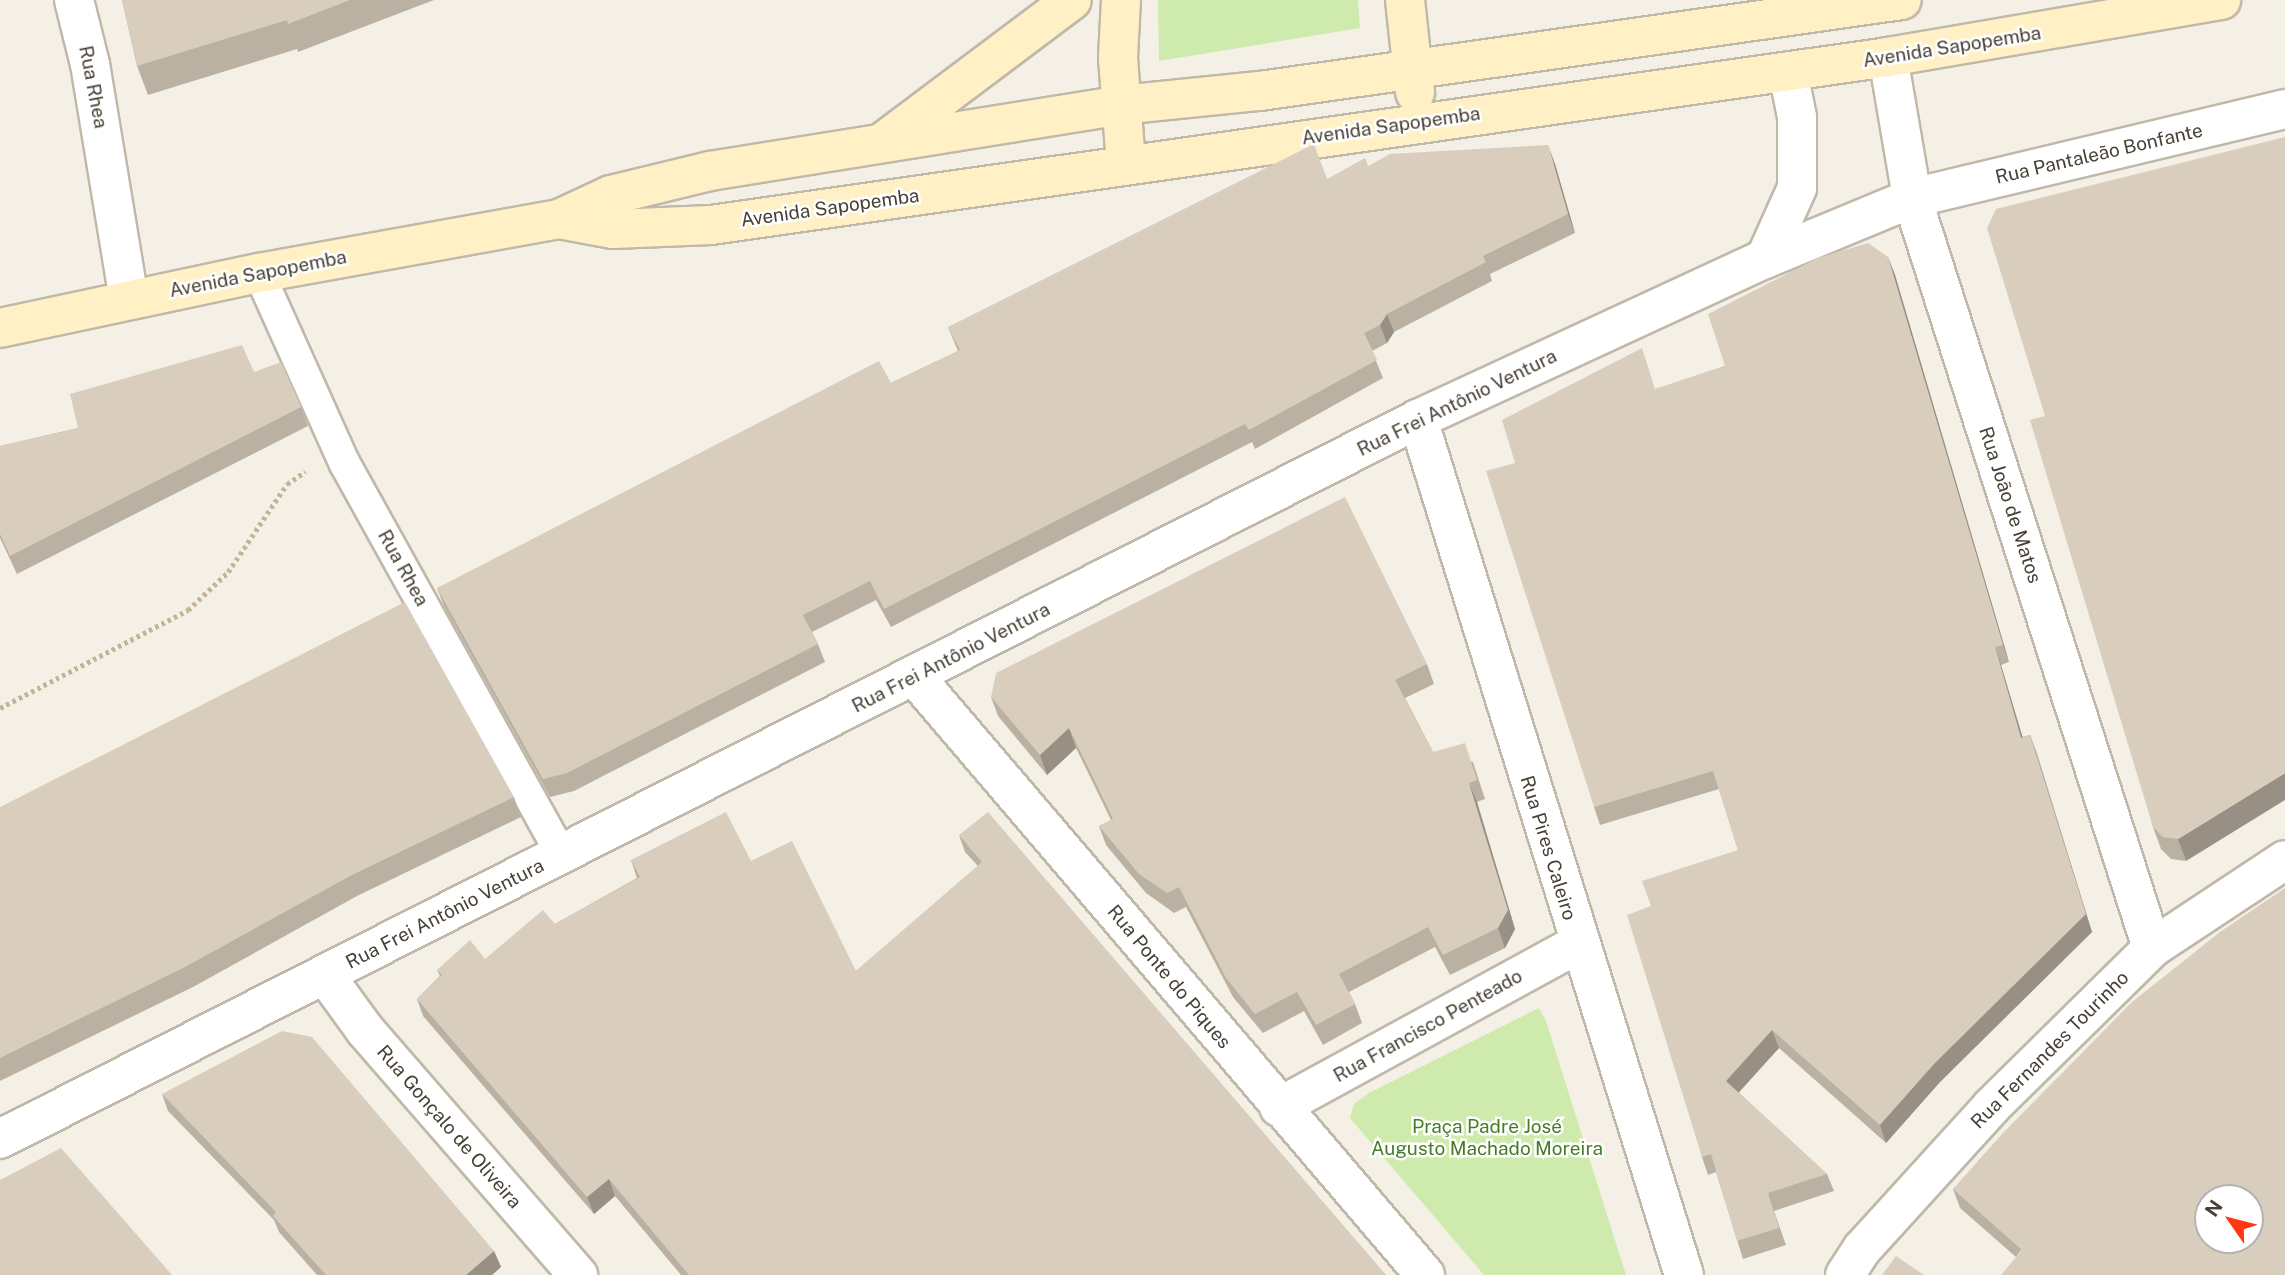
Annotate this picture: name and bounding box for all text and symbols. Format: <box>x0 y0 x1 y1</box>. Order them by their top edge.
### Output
street label: Avenida Sapopemba <box>1861 22 2043 72</box>
street label: Rua Rhea <box>74 44 112 130</box>
street label: Avenida Sapopemba <box>1300 102 1482 150</box>
street label: Rua Pantaleão Bonfante <box>1993 119 2205 189</box>
street label: Avenida Sapopemba <box>739 184 921 232</box>
street label: Avenida Sapopemba <box>167 246 349 302</box>
street label: Rua Frei Antônio Ventura <box>1353 345 1561 461</box>
street label: Rua João de Matos <box>1974 424 2046 586</box>
street label: Rua Rhea <box>373 526 433 610</box>
street label: Rua Frei Antônio Ventura <box>848 598 1054 718</box>
street label: Rua Pires Caleiro <box>1515 773 1581 923</box>
street label: Rua Frei Antônio Ventura <box>342 854 548 974</box>
street label: Rua Ponte do Piques <box>1102 900 1236 1054</box>
street label: Rua Francisco Penteado <box>1330 965 1526 1087</box>
street label: Rua Fernandes Tourinho <box>1966 966 2134 1134</box>
street label: Rua Gonçalo de Oliveira <box>372 1041 526 1213</box>
park label: Praça Padre José Augusto Machado Moreira <box>1371 1116 1603 1160</box>
north arrow <box>2194 1184 2264 1254</box>
text: N <box>2200 1196 2227 1221</box>

